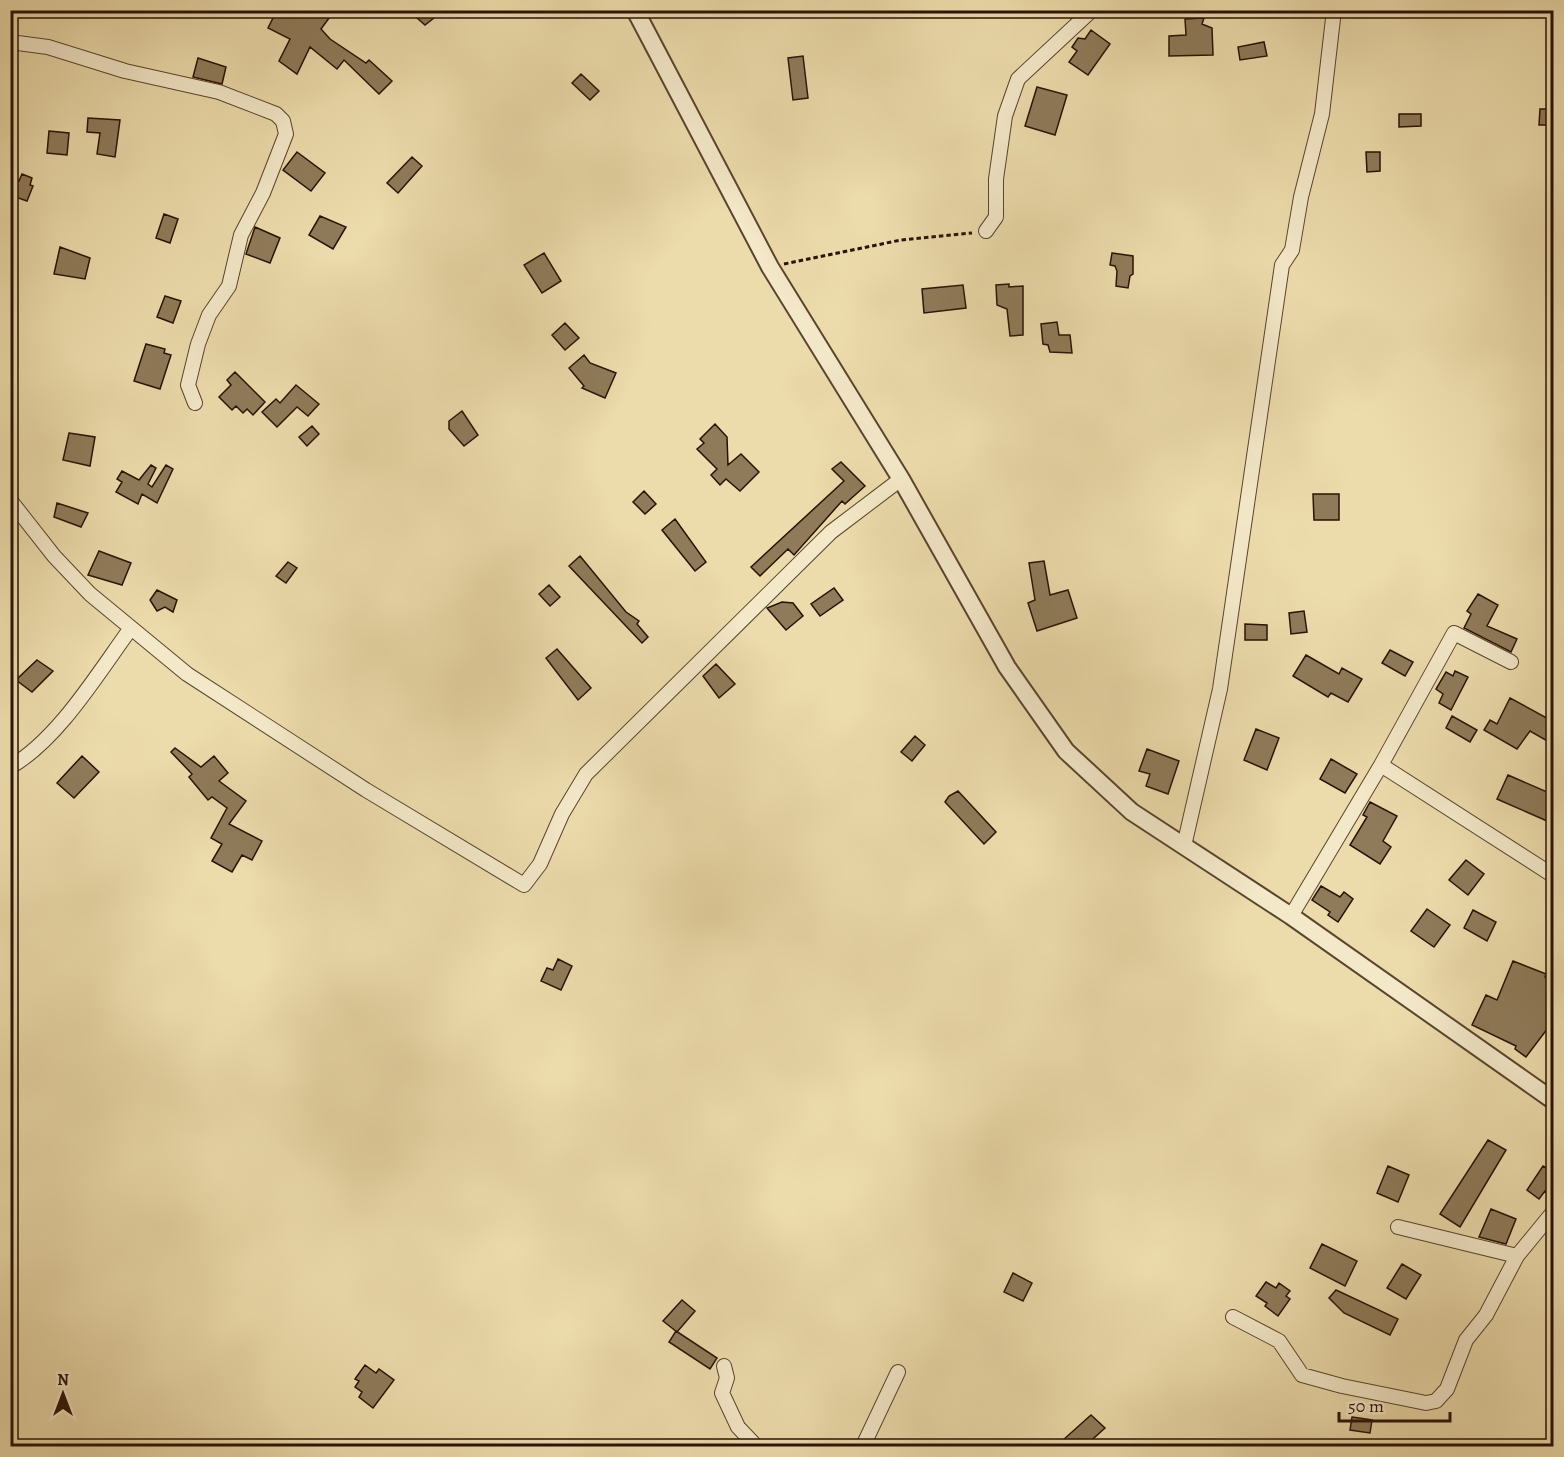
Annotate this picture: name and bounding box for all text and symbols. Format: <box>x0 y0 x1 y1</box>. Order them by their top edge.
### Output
north arrow <box>33 1364 93 1424</box>
text: N <box>57 1369 69 1391</box>
scale bar <box>1339 1385 1450 1423</box>
text: 50 m <box>1348 1394 1384 1418</box>

